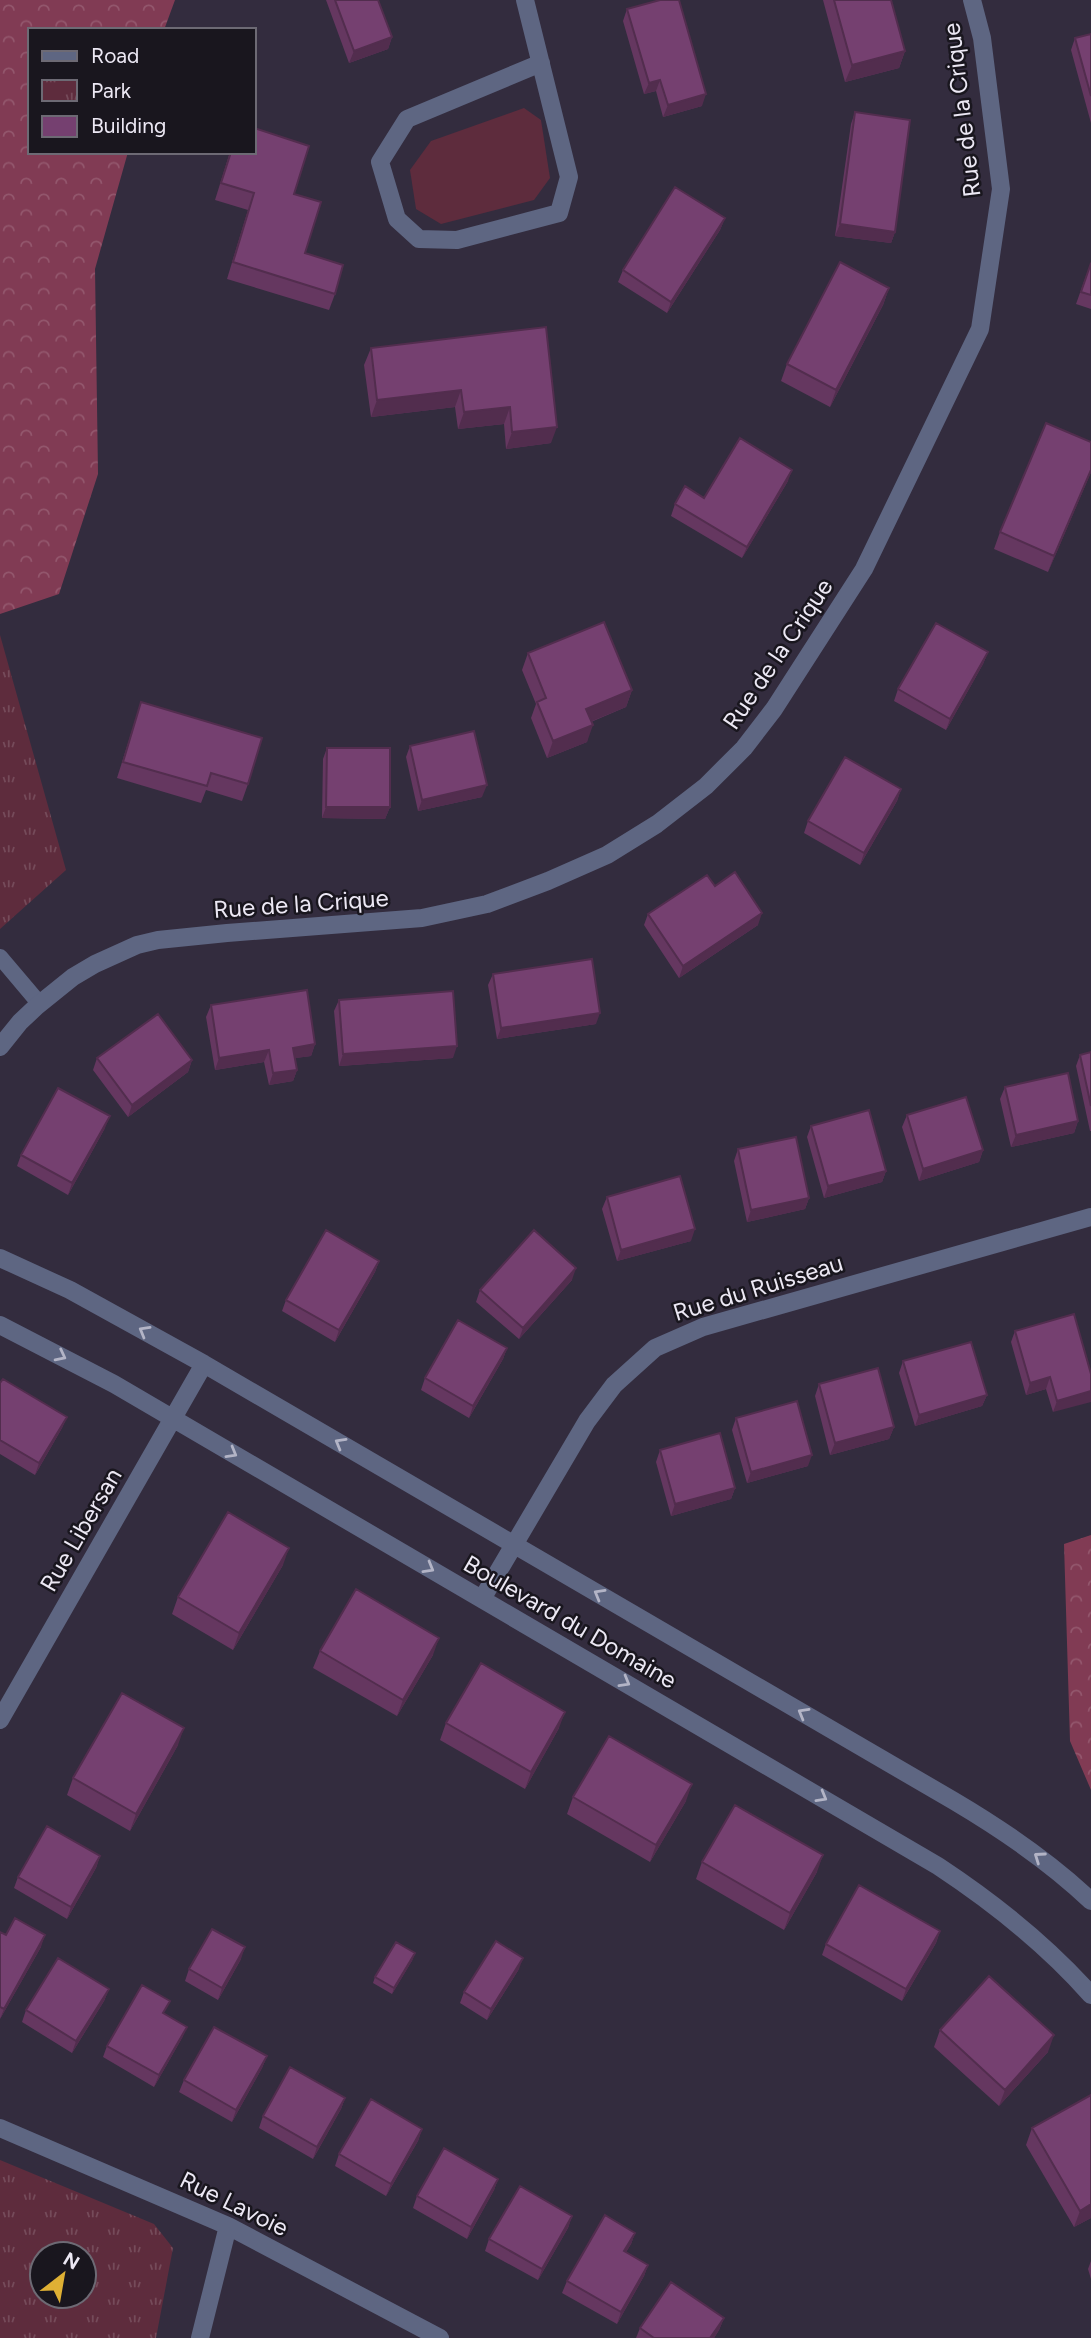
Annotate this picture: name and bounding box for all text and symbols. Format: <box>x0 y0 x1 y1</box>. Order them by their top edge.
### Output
street label: Rue de la Crique <box>936 21 987 199</box>
legend <box>28 28 256 154</box>
text: Road <box>91 43 139 68</box>
text: Park <box>91 78 132 103</box>
text: Building <box>91 113 166 138</box>
street label: Rue de la Crique <box>717 573 839 735</box>
street label: Rue de la Crique <box>212 883 389 924</box>
street label: Rue du Ruisseau <box>669 1248 846 1327</box>
one-way arrow <box>139 1326 152 1339</box>
one-way arrow <box>54 1348 66 1361</box>
one-way arrow <box>334 1438 347 1451</box>
one-way arrow <box>225 1445 237 1458</box>
street label: Rue Libersan <box>34 1463 128 1597</box>
street label: Boulevard du Domaine <box>459 1549 682 1694</box>
one-way arrow <box>421 1560 434 1573</box>
one-way arrow <box>594 1589 607 1602</box>
one-way arrow <box>618 1674 631 1687</box>
one-way arrow <box>798 1708 810 1721</box>
one-way arrow <box>814 1789 827 1802</box>
one-way arrow <box>1034 1853 1047 1865</box>
street label: Rue Lavoie <box>175 2165 293 2242</box>
north arrow <box>28 2240 98 2310</box>
text: N <box>59 2247 84 2274</box>

